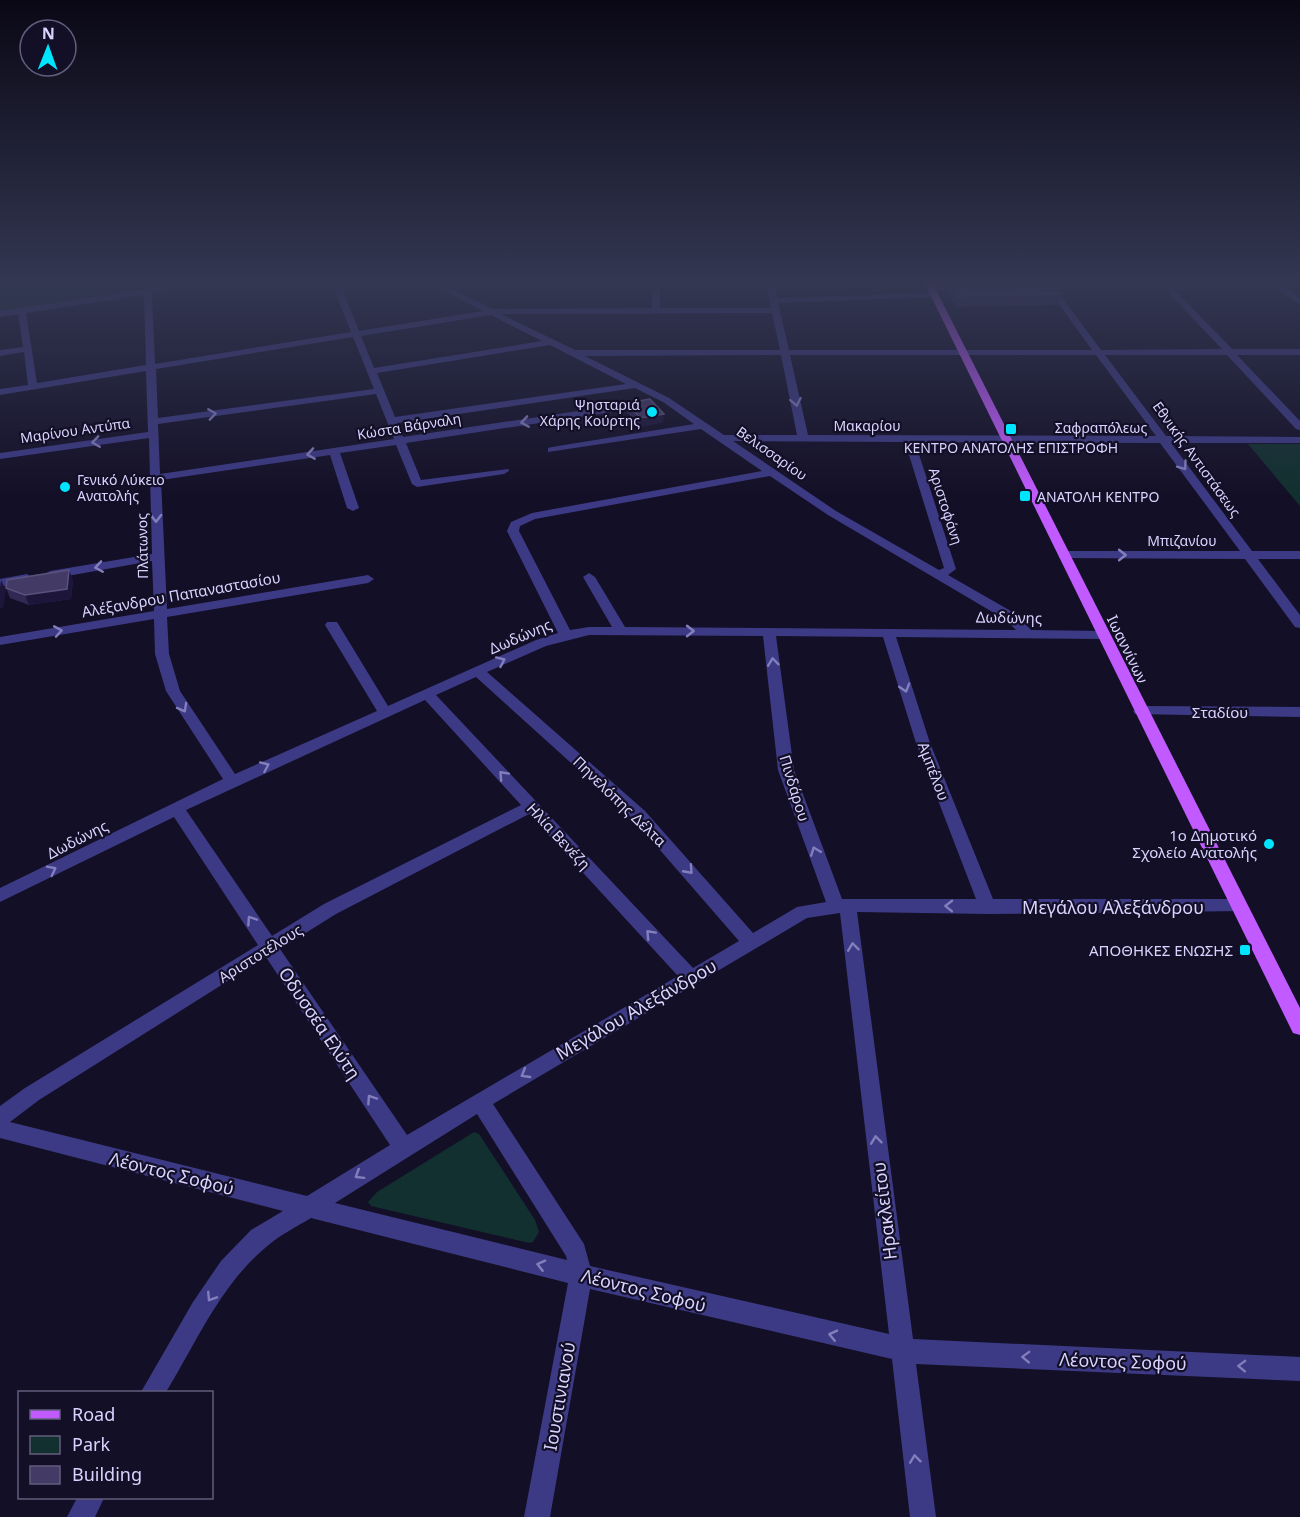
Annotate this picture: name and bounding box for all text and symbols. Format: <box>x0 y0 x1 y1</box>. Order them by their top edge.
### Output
north arrow <box>18 18 78 78</box>
text: N <box>42 22 55 44</box>
place label: Ψησταριά Χάρης Κούρτης <box>540 395 640 430</box>
one-way arrow <box>789 397 802 407</box>
street label: Εθνικής Αντιστάσεως <box>1149 397 1245 521</box>
marker: Ψησταριά Χάρης Κούρτης <box>645 405 659 419</box>
one-way arrow <box>207 408 216 421</box>
street label: Κώστα Βάρναλη <box>356 408 462 444</box>
street label: Μαρίνου Αντύπα <box>19 413 131 447</box>
one-way arrow <box>520 415 530 428</box>
street label: Μακαρίου <box>833 416 901 435</box>
street label: Σαφραπόλεως <box>1055 418 1147 437</box>
street label: Βελισσαρίου <box>733 422 811 484</box>
marker: ΚΕΝΤΡΟ ΑΝΑΤΟΛΗΣ ΕΠΙΣΤΡΟΦΗ <box>1004 422 1018 436</box>
one-way arrow <box>92 436 101 448</box>
place label: ΚΕΝΤΡΟ ΑΝΑΤΟΛΗΣ ΕΠΙΣΤΡΟΦΗ <box>904 438 1118 457</box>
one-way arrow <box>307 448 316 460</box>
one-way arrow <box>1176 459 1187 470</box>
street label: Αριστοφάνη <box>925 465 967 547</box>
place label: Γενικό Λύκειο Ανατολής <box>77 470 165 505</box>
marker: Γενικό Λύκειο Ανατολής <box>58 480 72 494</box>
place label: ΑΝΑΤΟΛΗ ΚΕΝΤΡΟ <box>1037 487 1160 506</box>
marker: ΑΝΑΤΟΛΗ ΚΕΝΤΡΟ <box>1018 489 1032 503</box>
street label: Πλάτωνος <box>132 513 152 579</box>
one-way arrow <box>150 513 162 522</box>
street label: Μπιζανίου <box>1147 531 1217 550</box>
one-way arrow <box>1117 549 1126 561</box>
one-way arrow <box>95 560 104 572</box>
street label: Αλέξανδρου Παπαναστασίου <box>80 567 282 621</box>
street label: Δωδώνης <box>976 606 1042 628</box>
street label: Ιωαννίνων <box>1103 612 1153 687</box>
street label: Δωδώνης <box>486 614 554 658</box>
one-way arrow <box>686 625 695 637</box>
one-way arrow <box>53 626 62 638</box>
one-way arrow <box>495 657 506 669</box>
one-way arrow <box>767 657 779 666</box>
one-way arrow <box>898 682 910 693</box>
one-way arrow <box>176 702 187 712</box>
street label: Σταδίου <box>1192 702 1248 722</box>
street label: Αμπέλου <box>914 739 954 803</box>
street label: Πηνελόπης Δέλτα <box>569 751 671 851</box>
street label: Πινδάρου <box>775 752 815 824</box>
one-way arrow <box>259 762 270 774</box>
one-way arrow <box>499 772 510 782</box>
street label: Ηλία Βενέζη <box>523 798 595 874</box>
street label: Δωδώνης <box>43 815 111 863</box>
place label: 1ο Δημοτικό Σχολείο Ανατολής <box>1132 825 1257 862</box>
marker: 1ο Δημοτικό Σχολείο Ανατολής <box>1262 837 1276 851</box>
one-way arrow <box>810 846 823 857</box>
one-way arrow <box>682 863 693 873</box>
one-way arrow <box>46 866 57 877</box>
street label: Μεγάλου Αλεξάνδρου <box>1022 895 1204 919</box>
one-way arrow <box>944 900 953 912</box>
one-way arrow <box>247 915 258 926</box>
street label: Αριστοτέλους <box>214 919 306 987</box>
one-way arrow <box>646 930 657 941</box>
place label: ΑΠΟΘΗΚΕΣ ΕΝΩΣΗΣ <box>1089 940 1233 960</box>
one-way arrow <box>847 942 860 951</box>
marker: ΑΠΟΘΗΚΕΣ ΕΝΩΣΗΣ <box>1238 943 1252 957</box>
street label: Μεγάλου Αλεξάνδρου <box>551 953 721 1065</box>
street label: Οδυσσέα Ελύτη <box>274 962 366 1084</box>
one-way arrow <box>521 1066 531 1078</box>
one-way arrow <box>367 1095 378 1106</box>
one-way arrow <box>870 1136 883 1145</box>
street label: Λέοντος Σοφού <box>107 1146 237 1200</box>
street label: Ηρακλείτου <box>866 1161 902 1261</box>
one-way arrow <box>355 1168 365 1180</box>
one-way arrow <box>536 1259 546 1272</box>
street label: Λέοντος Σοφού <box>579 1263 709 1317</box>
one-way arrow <box>207 1291 218 1302</box>
one-way arrow <box>828 1329 838 1342</box>
street label: Ιουστινιανού <box>538 1340 580 1452</box>
street label: Λέοντος Σοφού <box>1059 1347 1187 1375</box>
one-way arrow <box>1021 1351 1030 1363</box>
one-way arrow <box>1237 1360 1246 1373</box>
legend <box>18 1391 213 1499</box>
text: Road <box>72 1402 115 1426</box>
text: Park <box>72 1432 110 1456</box>
one-way arrow <box>909 1454 922 1464</box>
text: Building <box>72 1462 142 1486</box>

